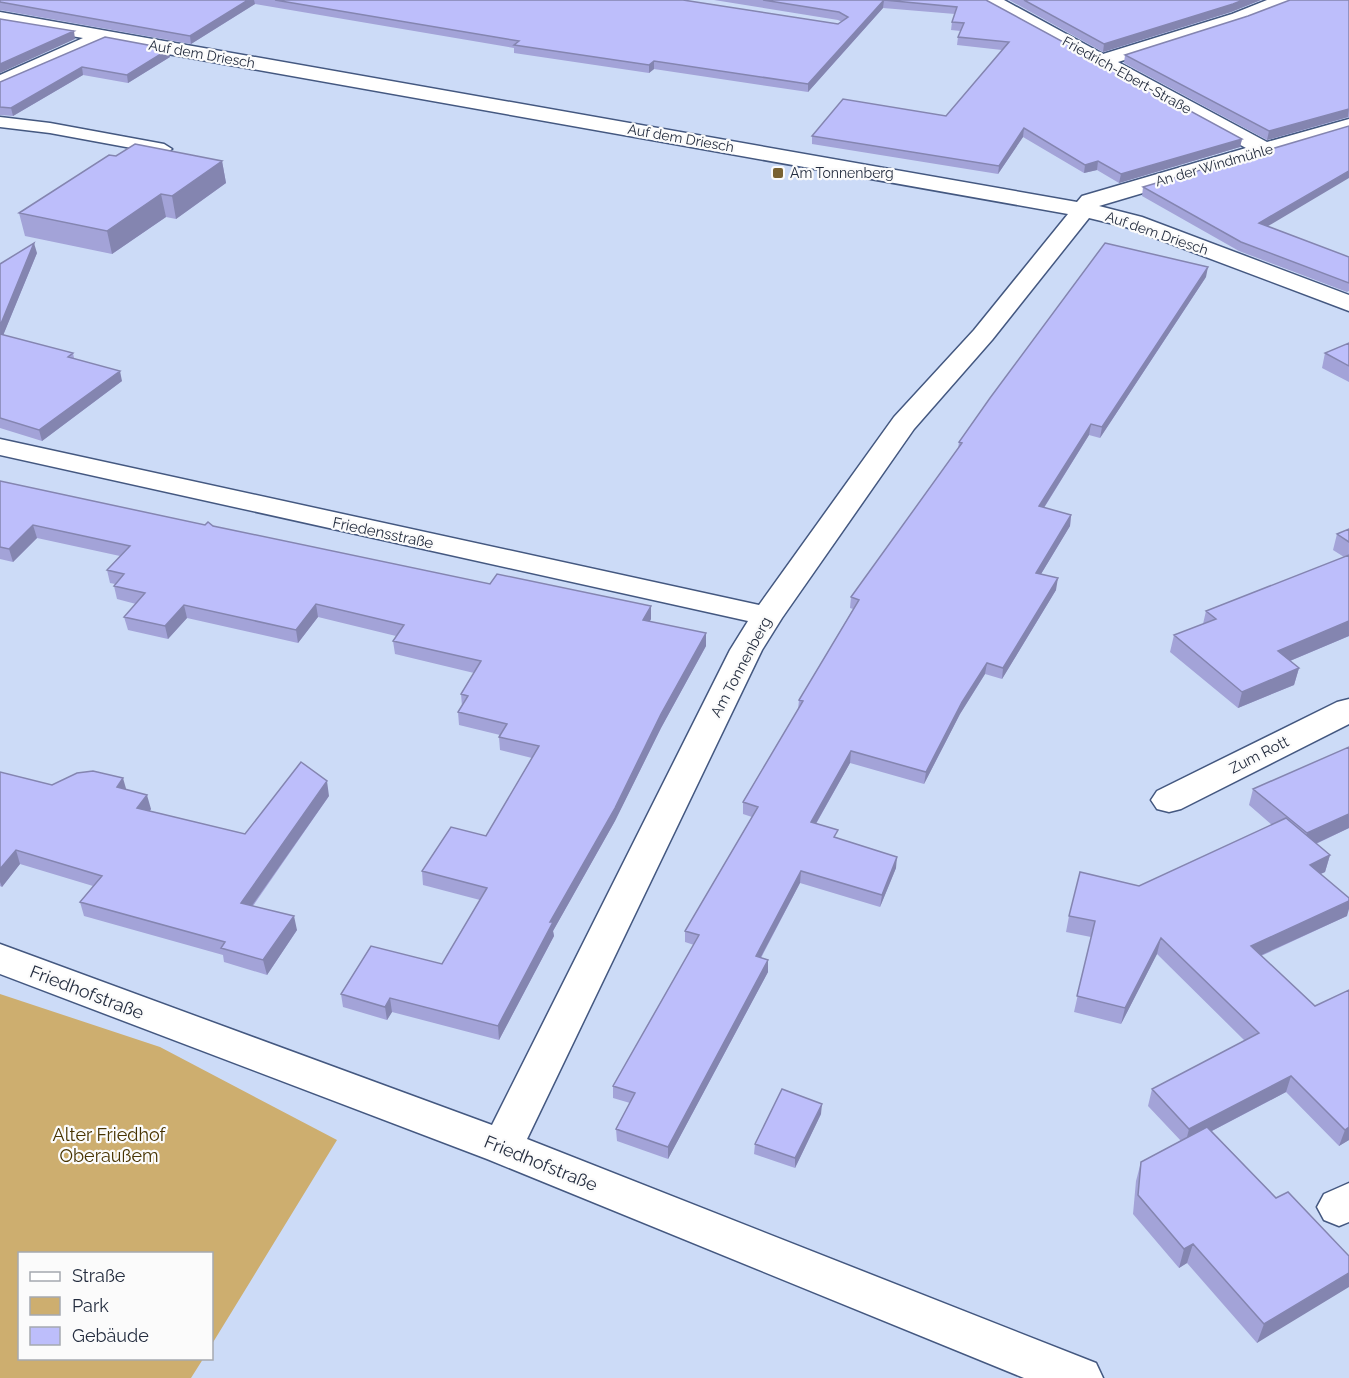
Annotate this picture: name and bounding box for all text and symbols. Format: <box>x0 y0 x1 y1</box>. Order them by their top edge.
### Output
street label: Friedrich-Ebert-Straße <box>1060 33 1194 117</box>
street label: Auf dem Driesch <box>148 37 256 71</box>
street label: Auf dem Driesch <box>627 121 735 155</box>
street label: An der Windmühle <box>1153 141 1275 189</box>
place label: Am Tonnenberg <box>790 165 894 181</box>
marker: Am Tonnenberg <box>771 166 785 180</box>
street label: Auf dem Driesch <box>1103 208 1211 258</box>
street label: Friedensstraße <box>331 514 435 552</box>
street label: Am Tonnenberg <box>707 614 775 720</box>
street label: Zum Rott <box>1226 732 1292 778</box>
street label: Friedhofstraße <box>27 961 147 1023</box>
park label: Alter Friedhof Oberaußem <box>53 1124 167 1166</box>
street label: Friedhofstraße <box>481 1131 601 1195</box>
legend <box>18 1252 213 1360</box>
text: Straße <box>72 1265 126 1286</box>
text: Park <box>72 1295 109 1316</box>
text: Gebäude <box>72 1325 149 1346</box>

